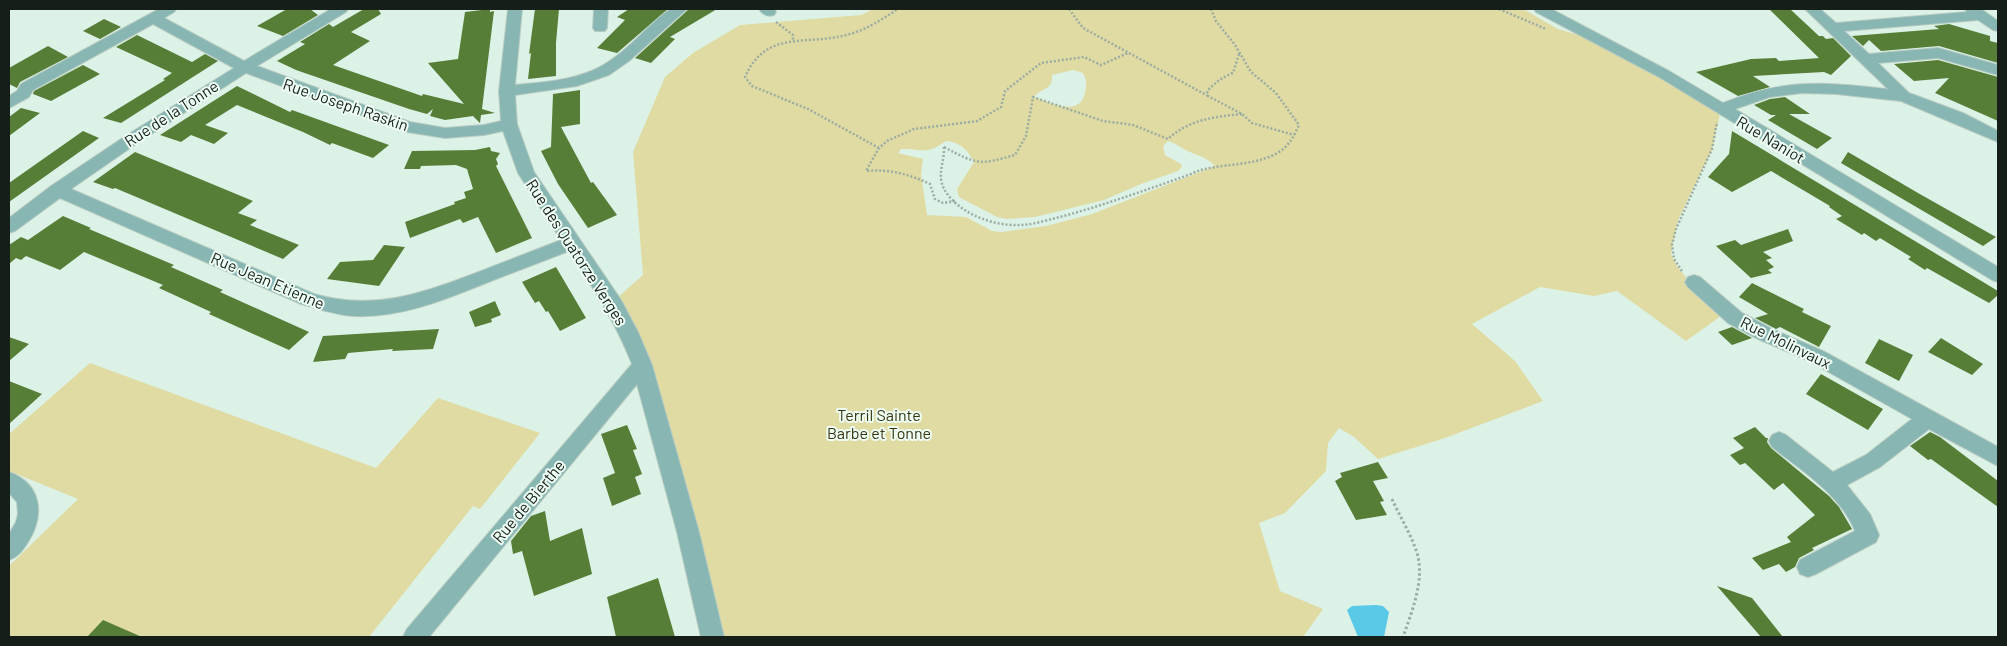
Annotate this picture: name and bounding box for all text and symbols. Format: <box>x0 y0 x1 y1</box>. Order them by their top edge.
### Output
street label: Rue Joseph Raskin <box>281 74 411 134</box>
street label: Rue de la Tonne <box>121 76 221 150</box>
street label: Rue Naniot <box>1733 111 1809 167</box>
street label: Rue des Quatorze Verges <box>523 175 631 329</box>
street label: Rue Jean Etienne <box>208 248 328 312</box>
street label: Rue Molinvaux <box>1738 312 1835 372</box>
park label: Terril Sainte Barbe et Tonne <box>827 405 931 442</box>
street label: Rue de Bierthe <box>488 456 568 546</box>

